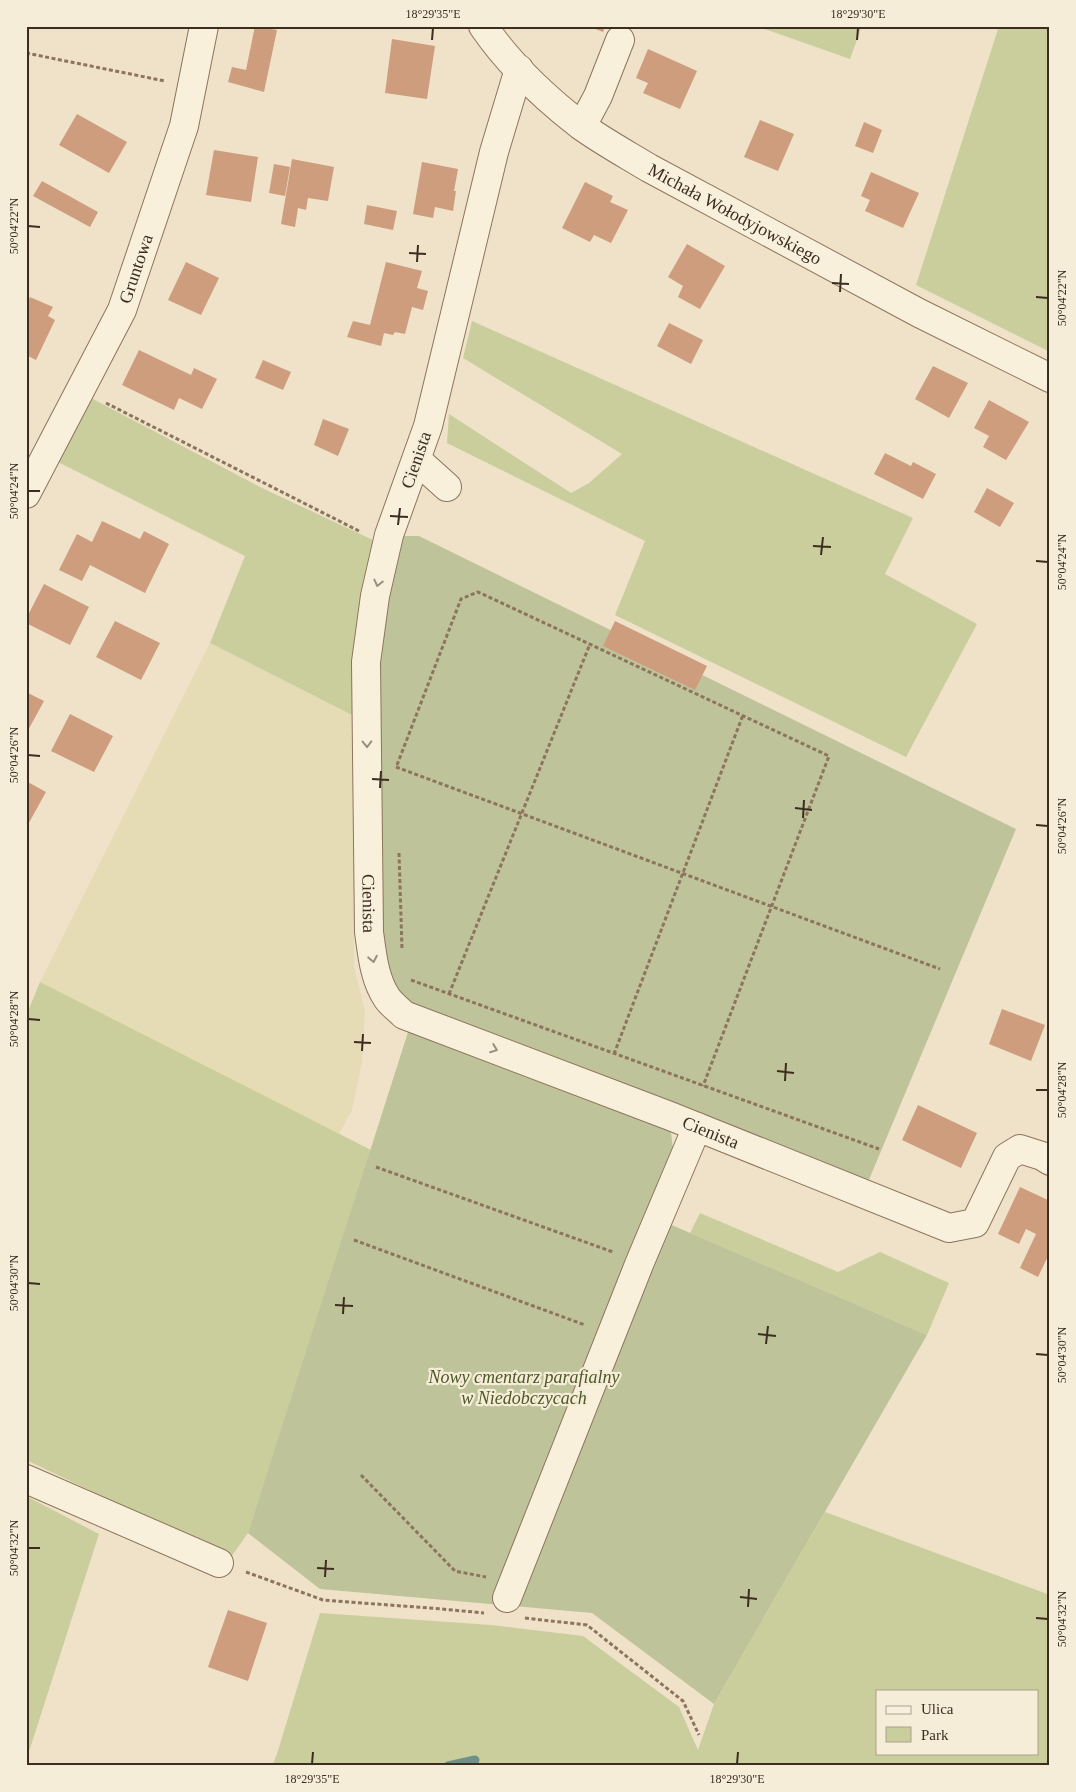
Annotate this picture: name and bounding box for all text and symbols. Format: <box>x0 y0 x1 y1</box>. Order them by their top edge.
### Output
text: 18°29'35"E <box>405 7 461 21</box>
text: 18°29'30"E <box>830 7 886 21</box>
street label: Michała Wołodyjowskiego <box>645 159 825 269</box>
text: 50°04'22"N <box>7 197 21 254</box>
street label: Gruntowa <box>115 231 157 306</box>
text: 50°04'22"N <box>1055 269 1069 326</box>
street label: Cienista <box>397 429 435 491</box>
text: 50°04'24"N <box>7 462 21 519</box>
text: 50°04'24"N <box>1055 533 1069 590</box>
one-way arrow <box>373 578 384 587</box>
text: 50°04'26"N <box>7 726 21 783</box>
one-way arrow <box>362 741 372 749</box>
text: 50°04'26"N <box>1055 797 1069 854</box>
street label: Cienista <box>358 874 379 933</box>
one-way arrow <box>368 955 378 963</box>
text: 50°04'28"N <box>7 990 21 1047</box>
one-way arrow <box>490 1043 498 1053</box>
text: 50°04'28"N <box>1055 1061 1069 1118</box>
street label: Cienista <box>680 1112 742 1153</box>
text: 50°04'30"N <box>7 1254 21 1311</box>
text: 50°04'30"N <box>1055 1326 1069 1383</box>
park label: Nowy cmentarz parafialny w Niedobczycach <box>428 1367 620 1408</box>
text: 50°04'32"N <box>7 1519 21 1576</box>
text: 50°04'32"N <box>1055 1590 1069 1647</box>
legend <box>876 1690 1038 1754</box>
text: Ulica <box>921 1701 954 1717</box>
text: Park <box>921 1727 949 1743</box>
text: 18°29'35"E <box>284 1772 340 1786</box>
text: 18°29'30"E <box>709 1772 765 1786</box>

